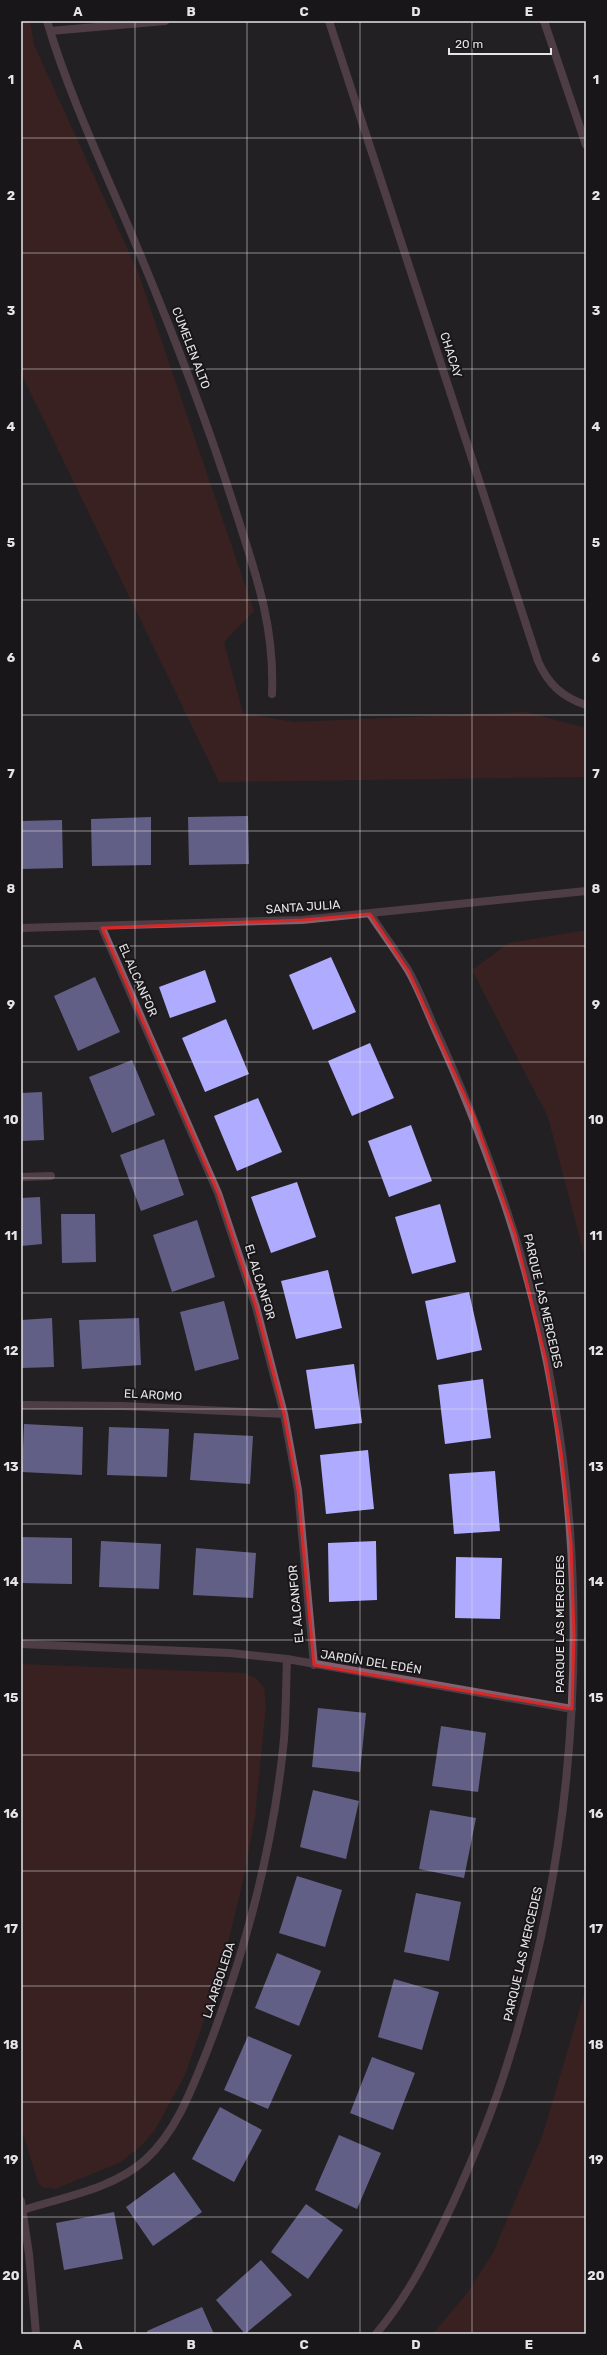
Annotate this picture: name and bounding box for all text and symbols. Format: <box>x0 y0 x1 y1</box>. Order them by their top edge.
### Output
text: A <box>73 4 83 19</box>
text: B <box>186 4 196 19</box>
text: C <box>299 4 309 19</box>
text: D <box>411 4 421 19</box>
text: E <box>525 4 533 19</box>
scale bar <box>449 30 551 56</box>
text: 20 m <box>455 37 483 51</box>
text: 1 <box>8 72 14 87</box>
text: 1 <box>593 72 599 87</box>
text: 2 <box>7 188 15 203</box>
text: 2 <box>592 188 600 203</box>
text: 3 <box>7 303 16 318</box>
text: 3 <box>592 303 601 318</box>
street label: CUMELEN ALTO <box>169 305 213 391</box>
street label: CHACAY <box>437 330 465 380</box>
text: 4 <box>7 419 16 434</box>
text: 4 <box>592 419 601 434</box>
text: 5 <box>7 535 15 550</box>
text: 5 <box>592 535 600 550</box>
text: 6 <box>7 650 16 665</box>
text: 6 <box>592 650 601 665</box>
text: 7 <box>7 766 15 781</box>
text: 7 <box>592 766 600 781</box>
text: 8 <box>7 881 16 896</box>
text: 8 <box>592 881 601 896</box>
street label: SANTA JULIA <box>265 897 341 917</box>
street label: EL ALCANFOR <box>116 941 160 1019</box>
text: 9 <box>7 997 15 1012</box>
text: 9 <box>592 997 600 1012</box>
text: 10 <box>3 1112 19 1127</box>
text: 10 <box>588 1112 604 1127</box>
text: 11 <box>5 1228 17 1243</box>
text: 11 <box>590 1228 602 1243</box>
street label: PARQUE LAS MERCEDES <box>521 1232 565 1370</box>
street label: EL ALCANFOR <box>242 1243 278 1322</box>
text: 12 <box>4 1343 18 1358</box>
text: 12 <box>589 1343 603 1358</box>
street label: EL AROMO <box>124 1386 182 1404</box>
text: 13 <box>3 1459 19 1474</box>
text: 13 <box>588 1459 604 1474</box>
street label: PARQUE LAS MERCEDES <box>553 1555 567 1693</box>
street label: EL ALCANFOR <box>286 1564 306 1644</box>
text: 14 <box>3 1574 19 1589</box>
text: 14 <box>588 1574 604 1589</box>
street label: JARDÍN DEL EDÉN <box>319 1647 423 1677</box>
text: 15 <box>4 1690 18 1705</box>
text: 15 <box>589 1690 603 1705</box>
text: 16 <box>4 1806 19 1821</box>
text: 16 <box>589 1806 604 1821</box>
street label: PARQUE LAS MERCEDES <box>501 1885 545 2023</box>
text: 17 <box>4 1921 19 1936</box>
text: 17 <box>589 1921 604 1936</box>
street label: LA ARBOLEDA <box>200 1940 238 2020</box>
text: 18 <box>3 2037 19 2052</box>
text: 18 <box>588 2037 604 2052</box>
text: 19 <box>4 2152 18 2167</box>
text: 19 <box>589 2152 603 2167</box>
text: 20 <box>2 2268 20 2283</box>
text: 20 <box>587 2268 605 2283</box>
text: A <box>73 2337 83 2352</box>
text: B <box>186 2337 196 2352</box>
text: C <box>299 2337 309 2352</box>
text: D <box>411 2337 421 2352</box>
text: E <box>525 2337 533 2352</box>

